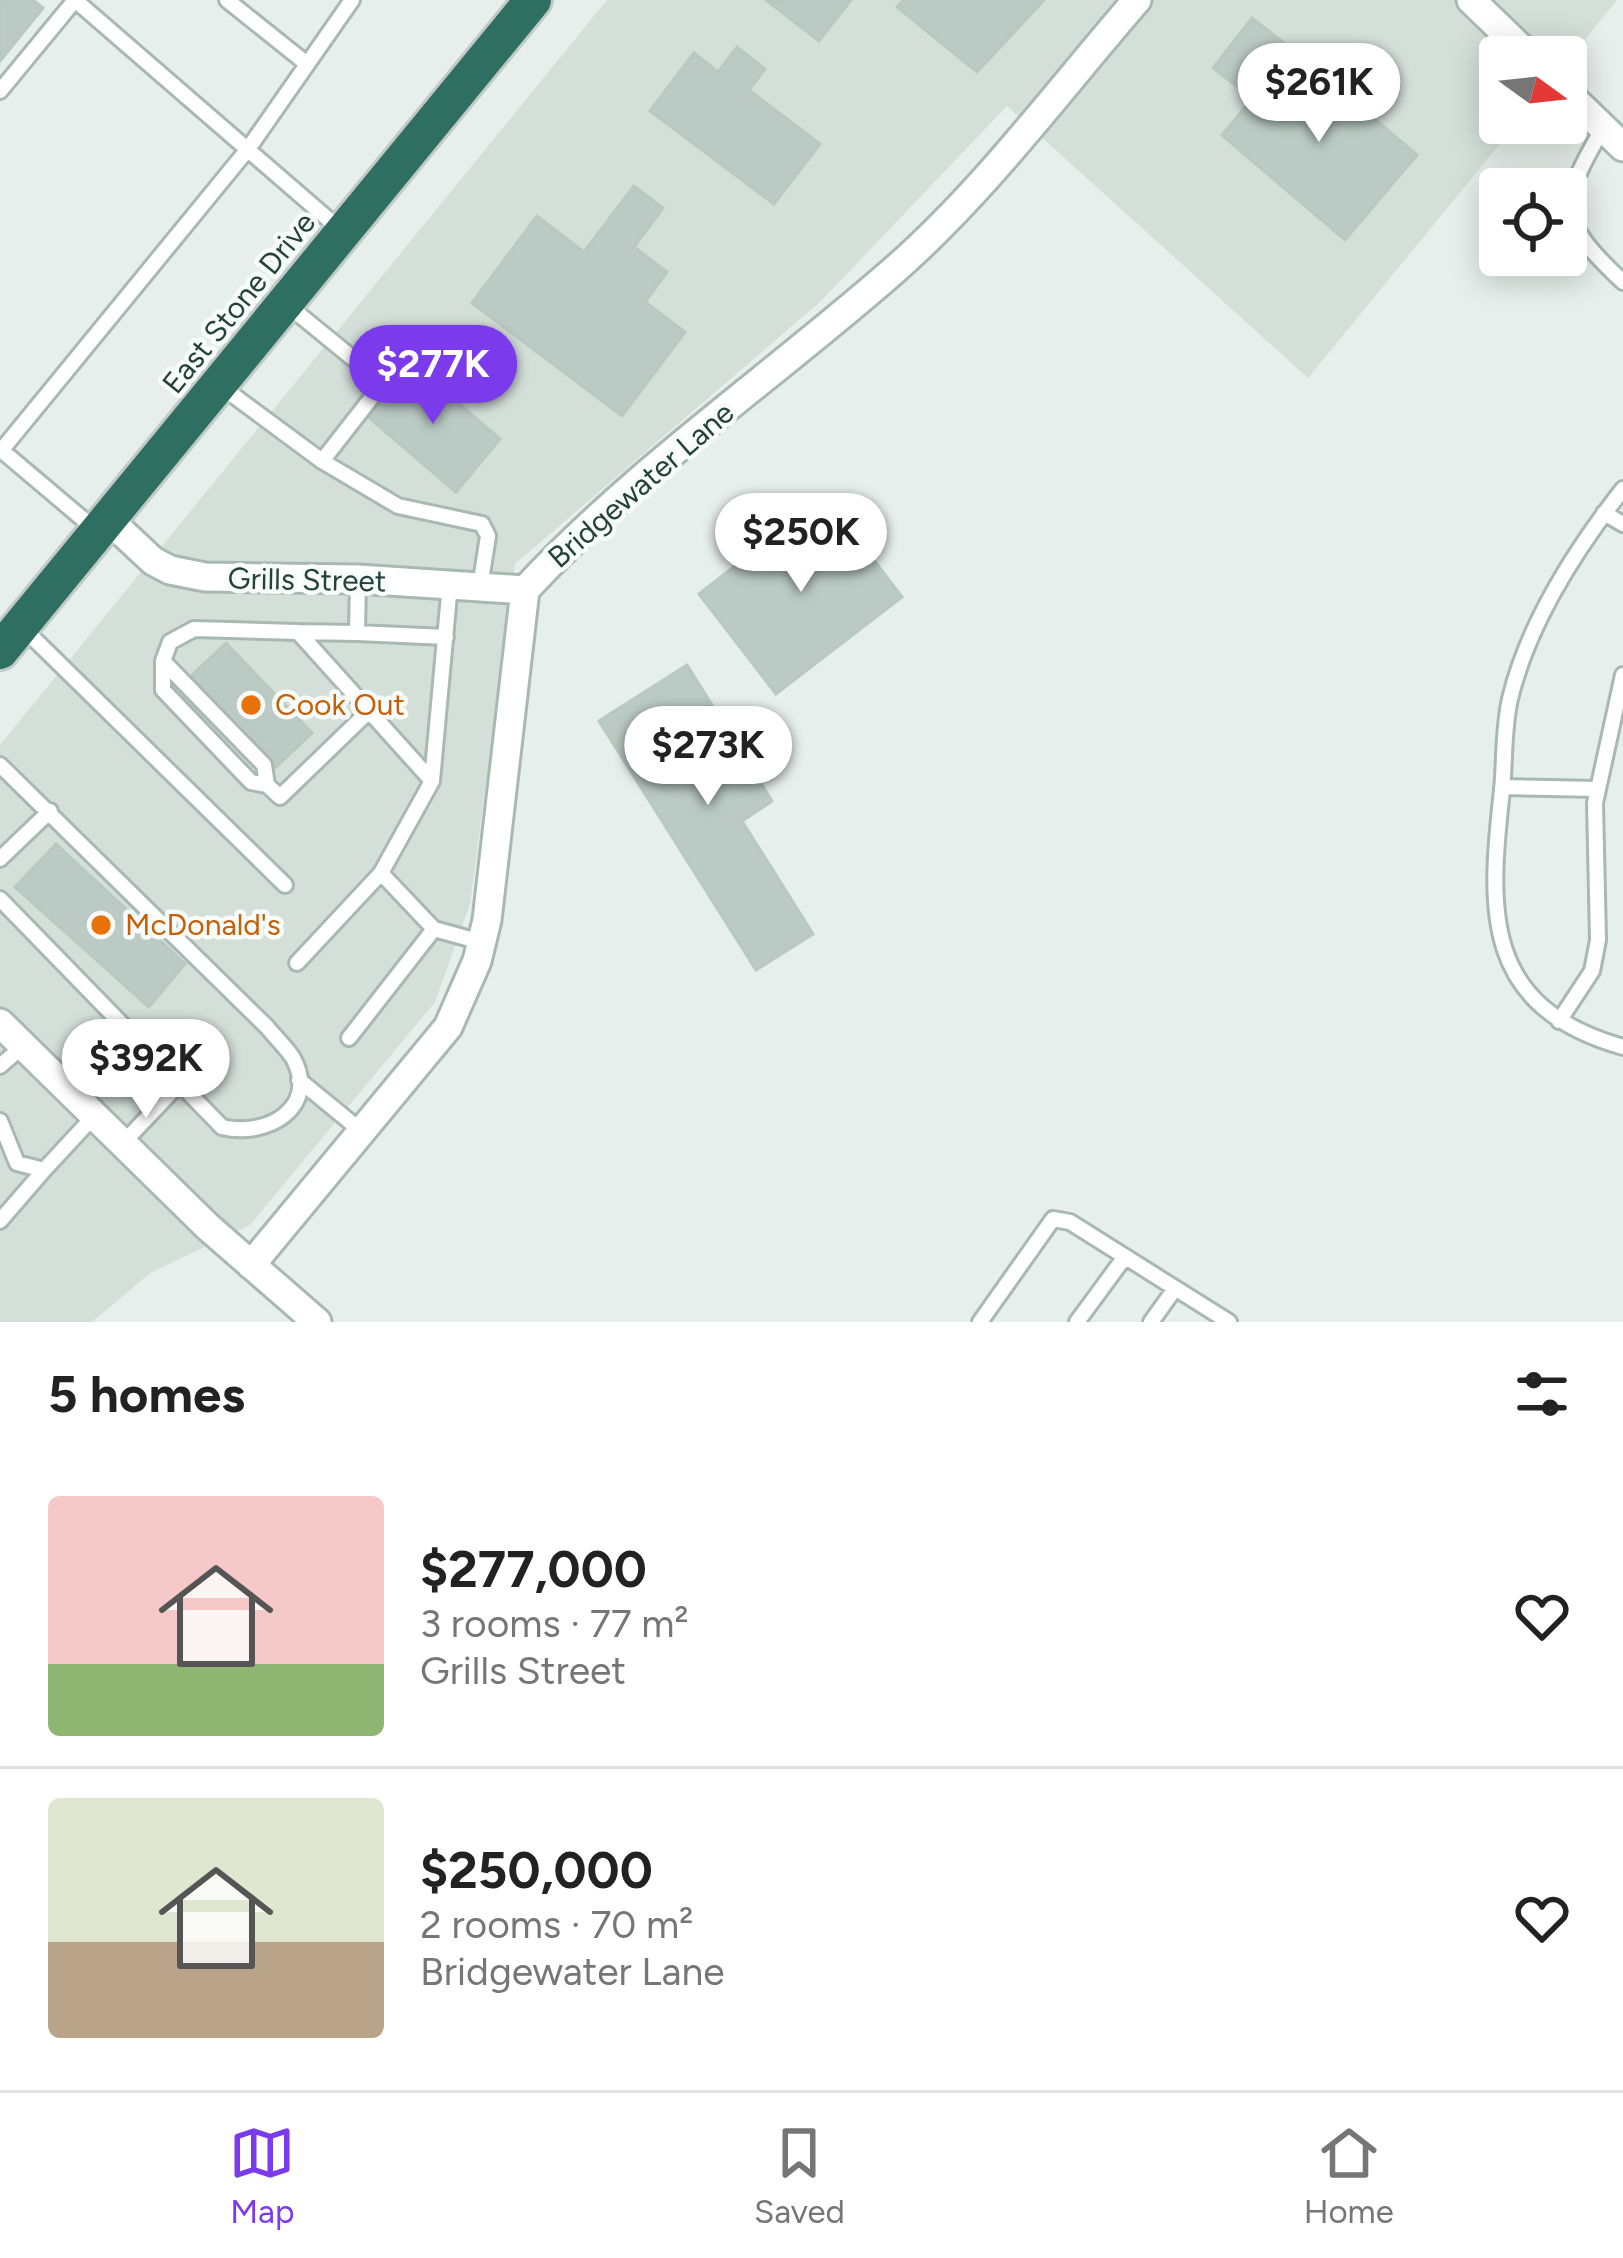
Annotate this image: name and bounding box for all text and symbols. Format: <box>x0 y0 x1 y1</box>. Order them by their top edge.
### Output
north arrow <box>1479 36 1587 144</box>
map controls <box>1479 36 1587 276</box>
pin: $261K <box>1235 43 1403 145</box>
text: $261K <box>1264 58 1374 105</box>
button: locate <box>1479 168 1587 276</box>
street label: East Stone Drive <box>154 204 323 401</box>
pin: $277K <box>349 325 517 427</box>
text: $277K <box>376 340 490 387</box>
street label: Bridgewater Lane <box>540 394 741 575</box>
pin: $250K <box>717 493 885 595</box>
text: $250K <box>742 508 860 555</box>
street label: Grills Street <box>227 560 387 599</box>
place label: Cook Out <box>275 686 405 723</box>
marker: Cook Out <box>238 692 264 718</box>
pin: $273K <box>624 706 792 808</box>
text: $273K <box>651 721 765 768</box>
place label: McDonald's <box>125 906 281 943</box>
marker: McDonald's <box>88 912 114 938</box>
pin: $392K <box>62 1019 230 1121</box>
text: $392K <box>89 1034 203 1081</box>
icon: filters <box>1509 1361 1575 1427</box>
text: 5 homes <box>48 1364 245 1425</box>
text: $277,000 <box>420 1539 647 1600</box>
icon: home <box>144 1544 288 1688</box>
icon: heart <box>1509 1583 1575 1649</box>
text: 3 rooms · 77 m² <box>420 1600 689 1647</box>
text: Grills Street <box>420 1647 626 1694</box>
text: $250,000 <box>420 1840 653 1901</box>
icon: home <box>144 1846 288 1990</box>
icon: heart <box>1509 1885 1575 1951</box>
text: 2 rooms · 70 m² <box>420 1901 693 1948</box>
text: Bridgewater Lane <box>420 1948 725 1995</box>
tab: Map <box>229 2120 295 2231</box>
tab: Saved <box>754 2120 845 2231</box>
tab: Home <box>1304 2120 1394 2231</box>

